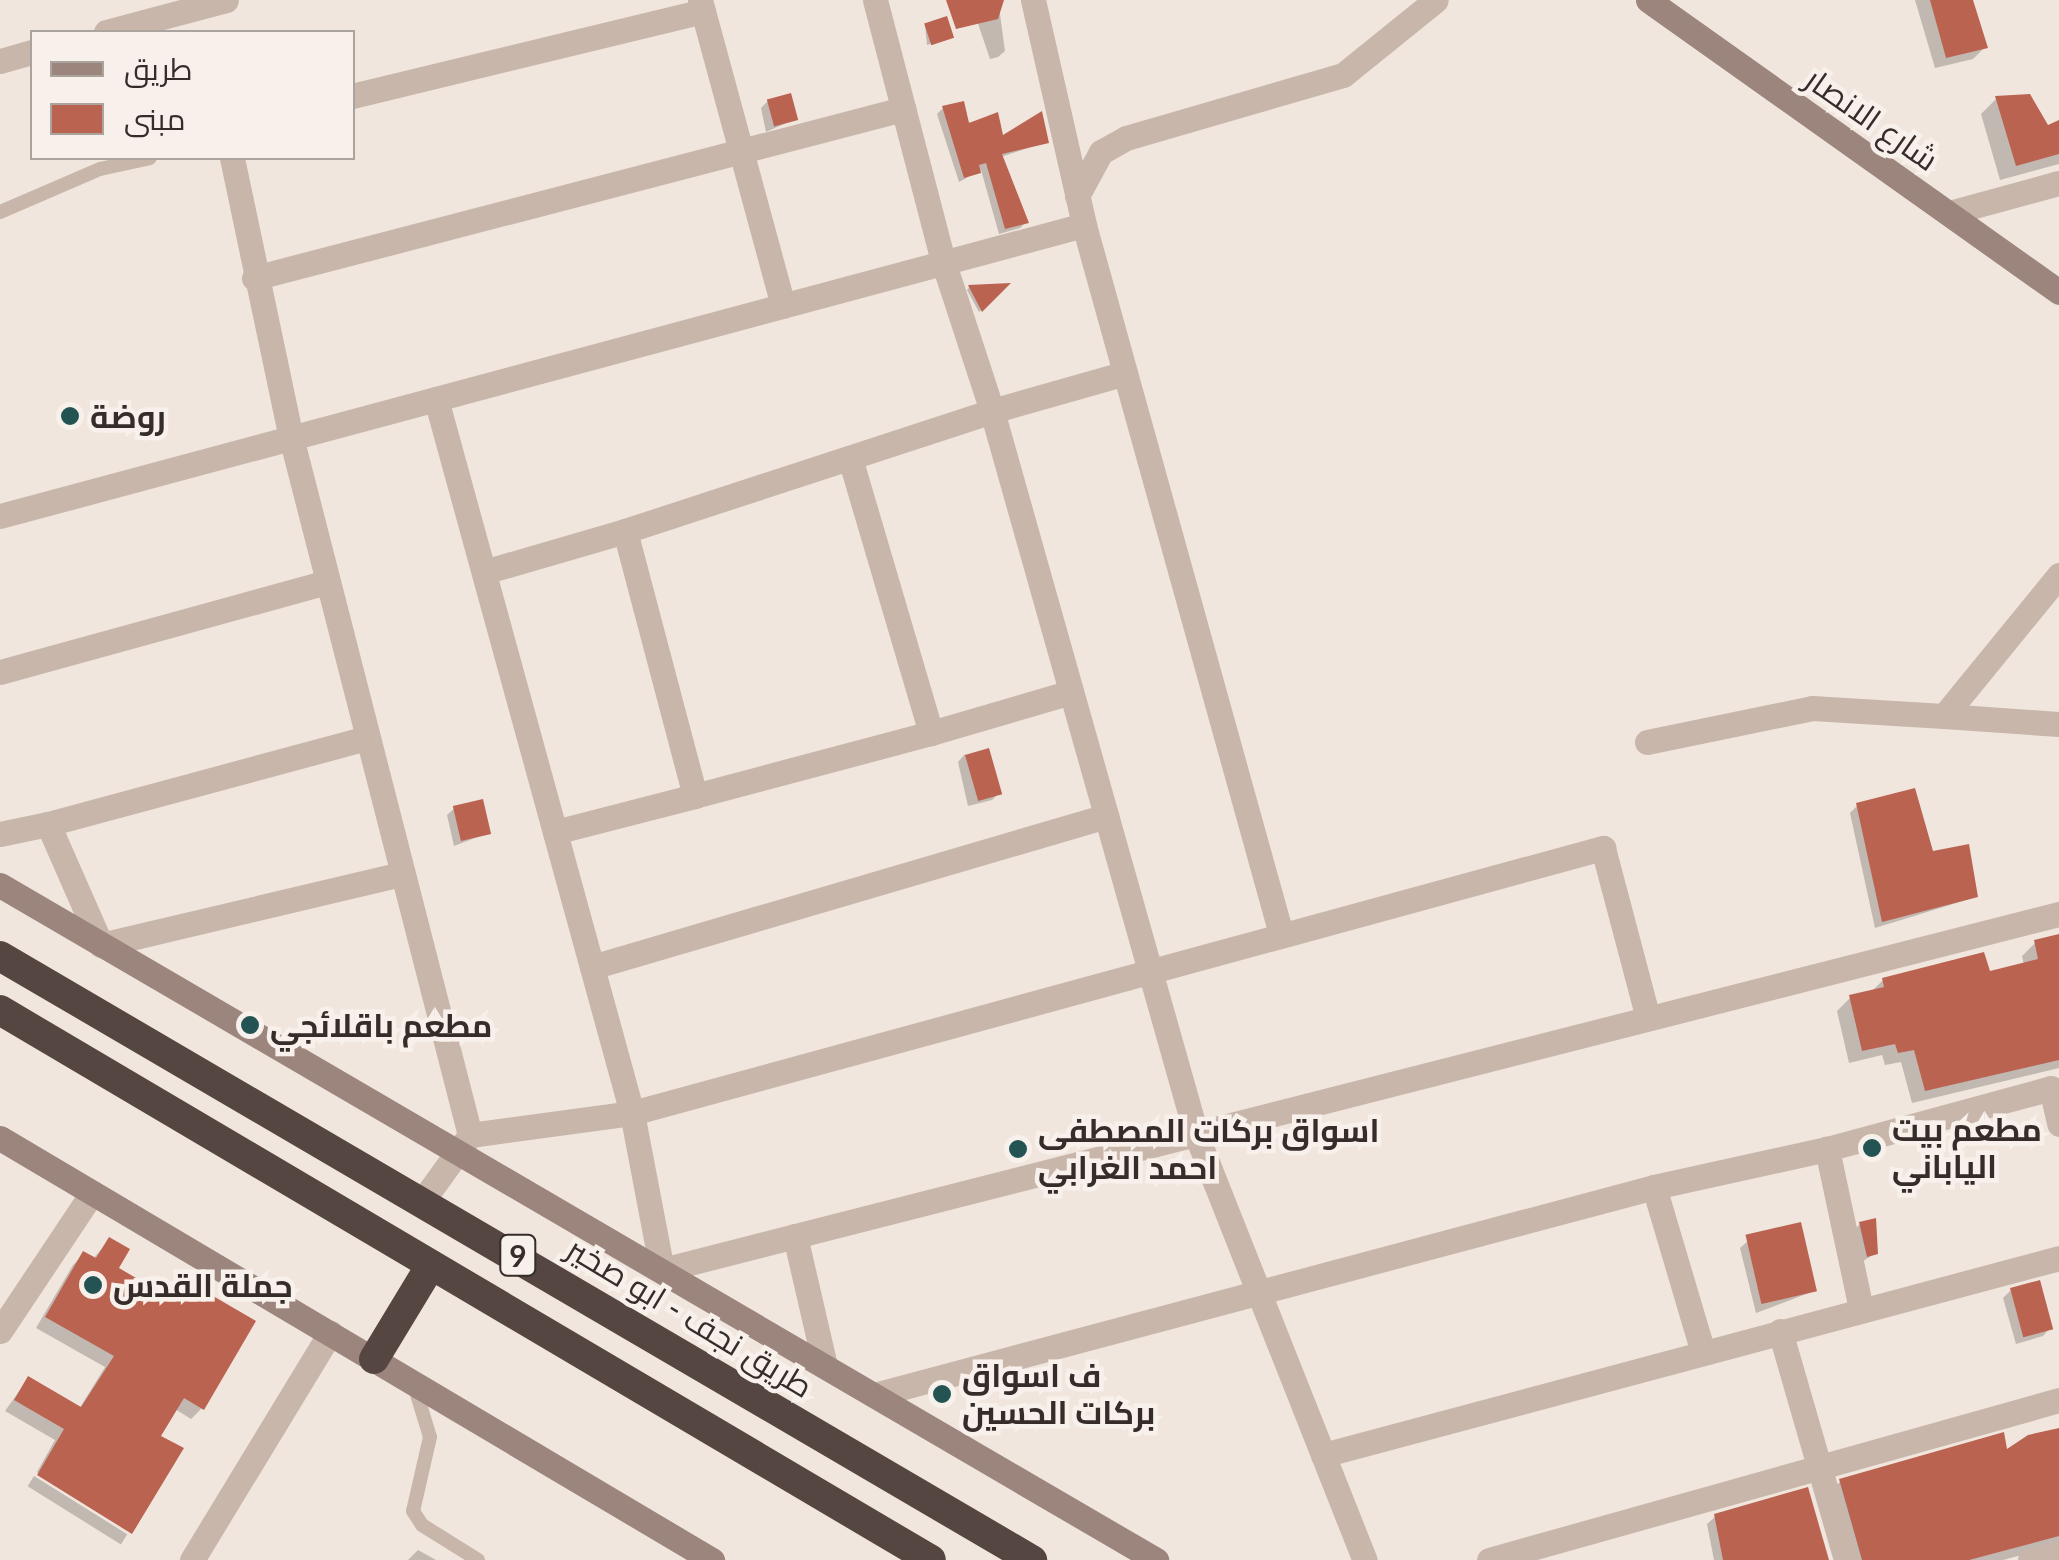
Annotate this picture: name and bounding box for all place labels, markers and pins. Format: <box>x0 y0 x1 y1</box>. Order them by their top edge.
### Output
place label: روضة <box>90 397 166 435</box>
marker: روضة <box>59 405 81 427</box>
place label: مطعم باقلائجي <box>270 1006 492 1044</box>
marker: مطعم باقلائجي <box>239 1014 261 1036</box>
place label: مطعم بيت الياباني <box>1892 1111 2042 1186</box>
place label: اسواق بركات المصطفى احمد الغرابي <box>1038 1112 1379 1187</box>
marker: مطعم بيت الياباني <box>1861 1137 1883 1159</box>
marker: اسواق بركات المصطفى احمد الغرابي <box>1007 1138 1029 1160</box>
place label: جملة القدس <box>113 1266 293 1304</box>
marker: جملة القدس <box>82 1274 104 1296</box>
place label: ف اسواق بركات الحسين <box>962 1357 1156 1432</box>
marker: ف اسواق بركات الحسين <box>931 1383 953 1405</box>

